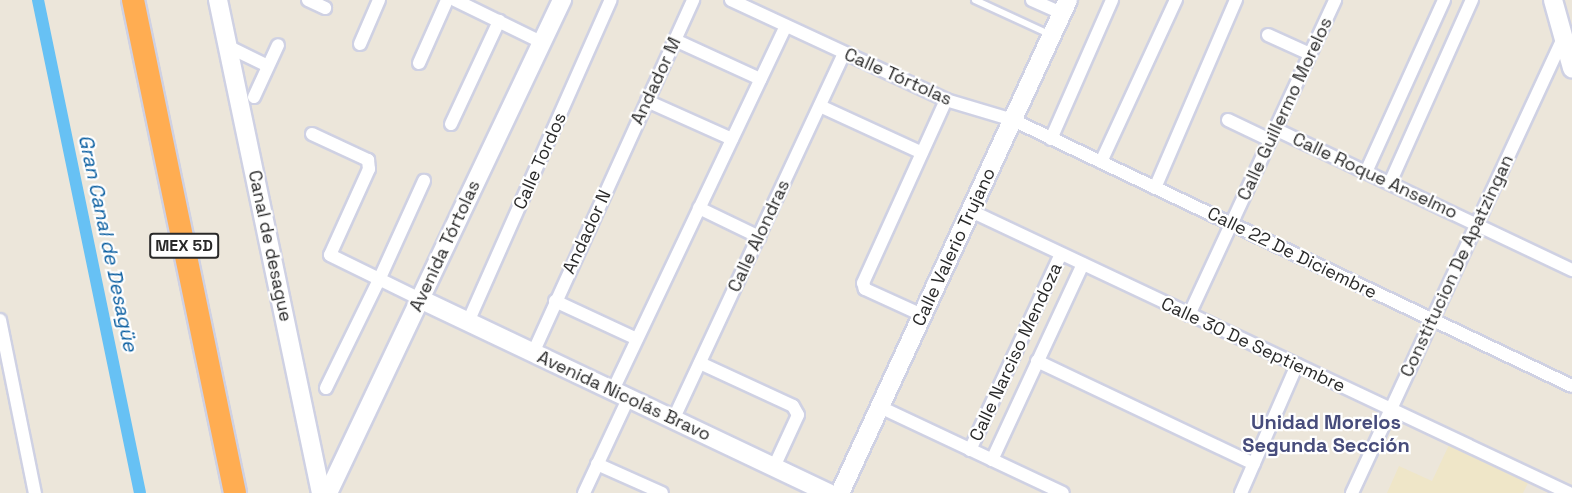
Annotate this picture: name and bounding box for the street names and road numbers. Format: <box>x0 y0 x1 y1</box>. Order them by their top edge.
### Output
street label: Calle Guillermo Morelos <box>1233 14 1337 204</box>
street label: Andador M <box>626 34 686 128</box>
street label: Calle Tórtolas <box>841 44 955 110</box>
street label: Calle Tordos <box>509 109 571 213</box>
street label: Calle Roque Anselmo <box>1289 128 1461 224</box>
street label: Constitucion De Apatzingan <box>1396 151 1518 381</box>
street label: Calle Valerio Trujano <box>908 164 1000 330</box>
street label: Canal de desague <box>243 168 297 324</box>
street label: Calle Alondras <box>723 176 795 296</box>
street label: Avenida Tórtolas <box>405 177 485 315</box>
street label: Andador N <box>558 187 616 277</box>
street label: Calle 22 De Diciembre <box>1204 203 1380 303</box>
road number: MEX 5D <box>148 233 220 259</box>
street label: Calle Narciso Mendoza <box>965 259 1067 445</box>
street label: Calle 30 De Septiembre <box>1157 293 1349 397</box>
street label: Avenida Nicolás Bravo <box>534 346 714 446</box>

